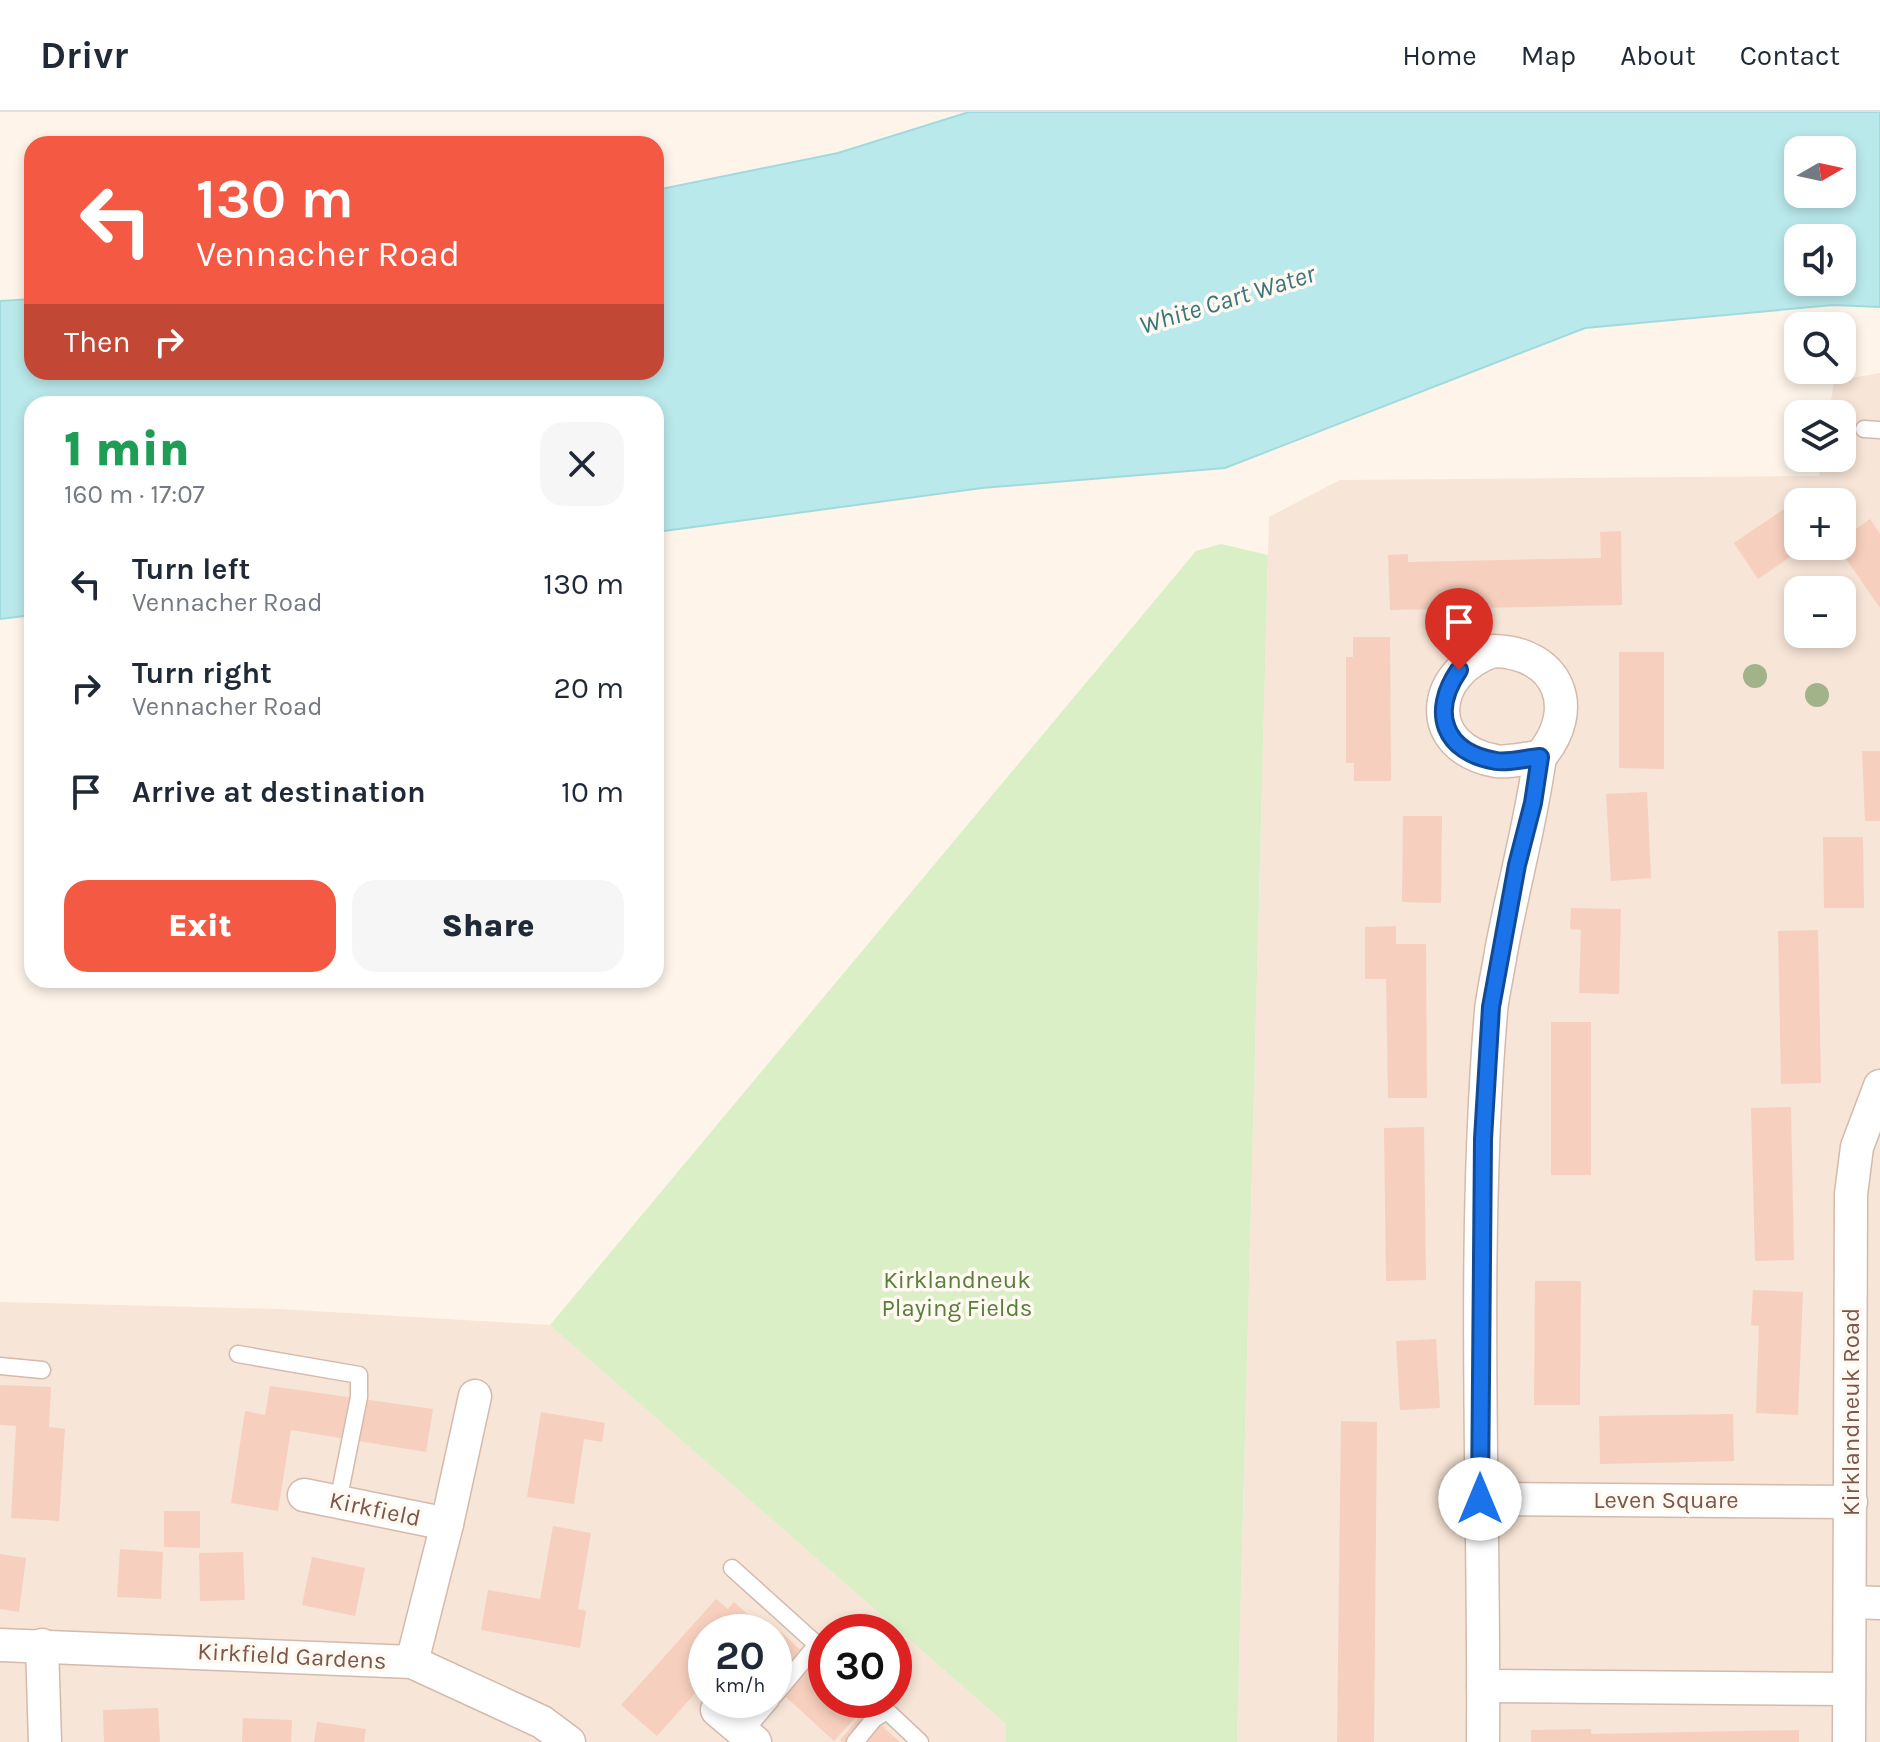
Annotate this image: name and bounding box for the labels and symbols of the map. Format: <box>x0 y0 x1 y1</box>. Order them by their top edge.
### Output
north arrow <box>1784 136 1856 208</box>
water label: White Cart Water <box>1136 258 1320 341</box>
pin <box>1425 588 1493 670</box>
park label: Kirklandneuk Playing Fields <box>882 1266 1032 1322</box>
street label: Kirklandneuk Road <box>1837 1308 1865 1516</box>
position arrow <box>1438 1457 1522 1541</box>
street label: Kirkfield <box>327 1486 423 1532</box>
street label: Leven Square <box>1593 1486 1739 1514</box>
speed limit sign: 30 <box>808 1614 912 1718</box>
street label: Kirkfield Gardens <box>197 1637 387 1675</box>

